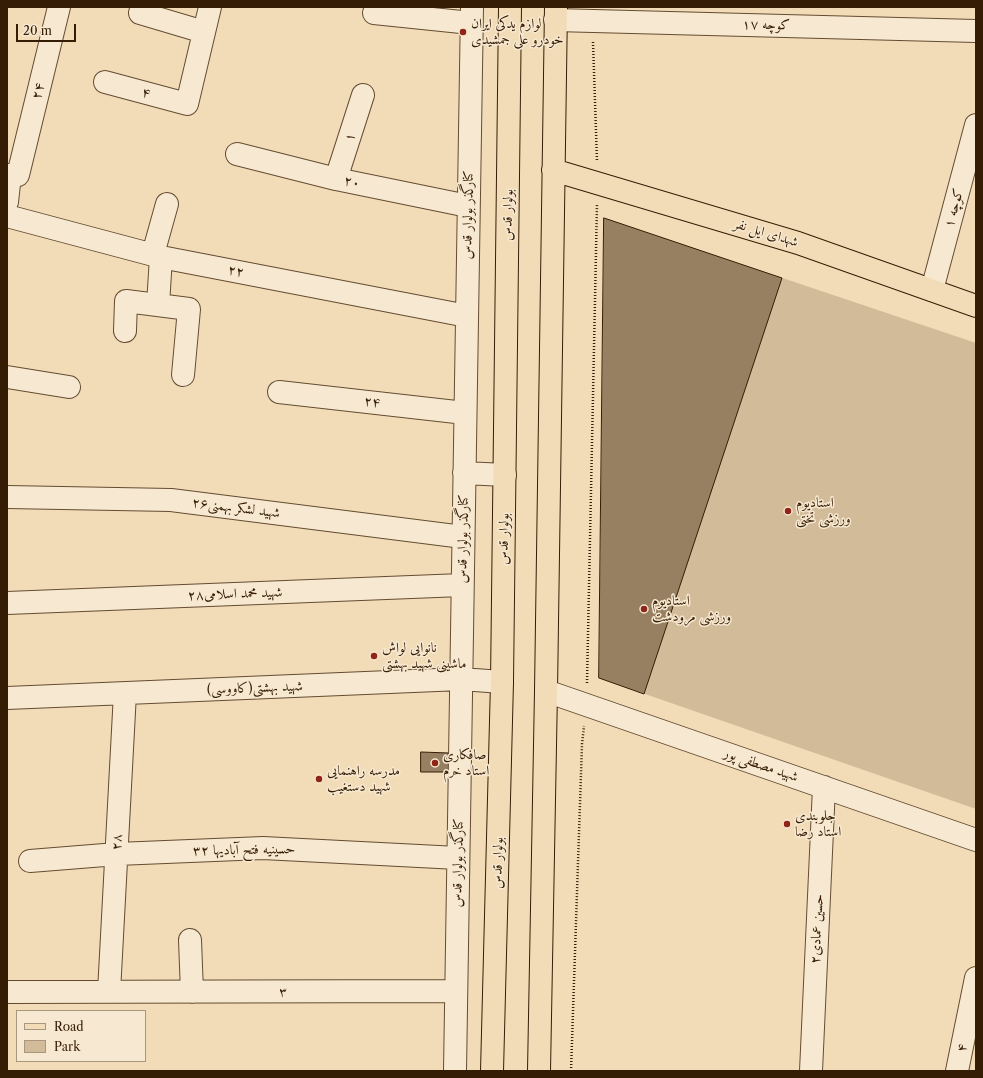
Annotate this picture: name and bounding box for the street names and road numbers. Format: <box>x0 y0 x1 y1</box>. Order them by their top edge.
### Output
street label: کوچه ۱۷ <box>742 16 790 34</box>
street label: ۲۴ <box>28 81 48 101</box>
street label: ۴ <box>140 84 152 102</box>
street label: ۱ <box>341 131 359 143</box>
street label: کنارگذر بولوار قدس <box>459 170 477 260</box>
street label: ۲۰ <box>342 172 362 192</box>
street label: کوچه ۱ <box>941 187 967 229</box>
street label: بولوار قدس <box>499 189 517 241</box>
street label: شهدای ایل نفر <box>732 215 800 251</box>
street label: ۲۲ <box>226 261 246 281</box>
street label: ۲۴ <box>363 393 381 411</box>
street label: شهید لشکر بهمنی۲۶ <box>191 494 281 522</box>
street label: کنارگذر بولوار قدس <box>454 494 472 584</box>
street label: بولوار قدس <box>495 513 513 565</box>
street label: شهید محمد اسلامی۲۸ <box>187 584 283 604</box>
street label: شهید بهشتی(کاووسی) <box>207 678 303 698</box>
street label: شهید مصطفی پور <box>722 744 800 786</box>
street label: کنارگذر بولوار قدس <box>449 818 467 908</box>
street label: ۲۸ <box>108 833 126 851</box>
street label: بولوار قدس <box>489 837 507 889</box>
street label: حسینیه فتح آبادیها ۳۲ <box>193 841 295 859</box>
street label: حسین عمادی۲ <box>807 894 827 964</box>
street label: ۳ <box>279 984 287 1000</box>
street label: ۴ <box>953 1042 971 1054</box>

